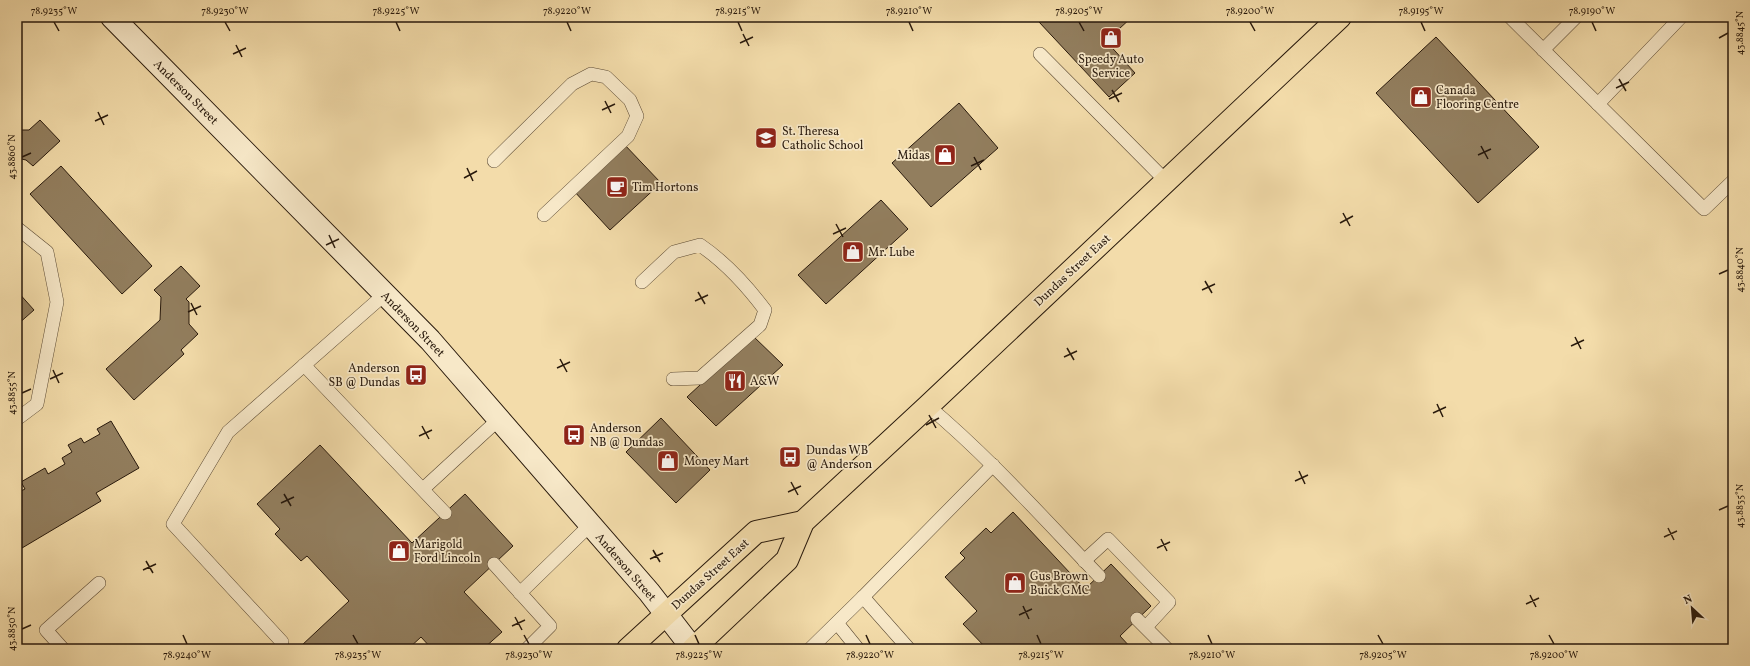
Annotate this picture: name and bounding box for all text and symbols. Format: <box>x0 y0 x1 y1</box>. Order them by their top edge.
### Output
text: 78.9235°W <box>31 4 77 18</box>
text: 78.9230°W <box>201 4 249 18</box>
text: 78.9225°W <box>373 4 420 18</box>
text: 78.9220°W <box>543 4 591 18</box>
text: 78.9215°W <box>715 4 761 18</box>
text: 78.9210°W <box>886 4 932 18</box>
text: 78.9205°W <box>1055 4 1103 18</box>
text: 78.9200°W <box>1226 4 1274 18</box>
text: 78.9195°W <box>1398 4 1444 18</box>
text: 78.9190°W <box>1569 4 1615 18</box>
text: 43.8845°N <box>1733 10 1747 55</box>
shop icon: Speedy Auto Service <box>1098 25 1124 51</box>
place label: Speedy Auto Service <box>1078 52 1144 82</box>
street label: Anderson Street <box>149 57 221 129</box>
place label: Canada Flooring Centre <box>1436 83 1519 113</box>
shop icon: Canada Flooring Centre <box>1408 84 1434 110</box>
place label: St. Theresa Catholic School <box>782 124 864 154</box>
school or university icon: St. Theresa Catholic School <box>753 125 779 151</box>
text: 43.8860°N <box>5 134 19 180</box>
shop icon: Midas <box>932 142 958 168</box>
place label: Midas <box>897 148 930 164</box>
cafe icon: Tim Hortons <box>604 174 630 200</box>
place label: Tim Hortons <box>632 180 698 196</box>
street label: Dundas Street East <box>1031 231 1114 310</box>
shop icon: Mr. Lube <box>840 239 866 265</box>
place label: Mr. Lube <box>868 245 915 261</box>
text: 43.8840°N <box>1733 247 1747 293</box>
street label: Anderson Street <box>377 288 448 361</box>
place label: Anderson SB @ Dundas <box>329 361 400 391</box>
bus stop icon: Anderson SB @ Dundas <box>403 362 429 388</box>
restaurant icon: A&W <box>722 368 748 394</box>
text: 43.8855°N <box>5 370 19 415</box>
place label: A&W <box>750 374 779 390</box>
place label: Anderson NB @ Dundas <box>590 421 664 451</box>
bus stop icon: Anderson NB @ Dundas <box>561 422 587 448</box>
place label: Dundas WB @ Anderson <box>806 443 872 473</box>
bus stop icon: Dundas WB @ Anderson <box>777 444 803 470</box>
shop icon: Money Mart <box>655 448 681 474</box>
place label: Money Mart <box>684 454 749 470</box>
text: 43.8835°N <box>1733 483 1747 528</box>
street label: Anderson Street <box>591 530 659 605</box>
street label: Dundas Street East <box>668 536 753 614</box>
place label: Marigold Ford Lincoln <box>414 537 481 567</box>
shop icon: Marigold Ford Lincoln <box>386 538 412 564</box>
place label: Gus Brown Buick GMC <box>1030 569 1090 599</box>
shop icon: Gus Brown Buick GMC <box>1002 570 1028 596</box>
north arrow <box>1672 588 1712 628</box>
text: N <box>1681 592 1695 609</box>
text: 43.8850°N <box>5 606 19 651</box>
text: 78.9240°W <box>163 648 211 662</box>
text: 78.9235°W <box>335 648 381 662</box>
text: 78.9230°W <box>505 648 553 662</box>
text: 78.9225°W <box>676 648 723 662</box>
text: 78.9220°W <box>846 648 894 662</box>
text: 78.9215°W <box>1018 648 1064 662</box>
text: 78.9210°W <box>1189 648 1235 662</box>
text: 78.9205°W <box>1359 648 1407 662</box>
text: 78.9200°W <box>1530 648 1578 662</box>

